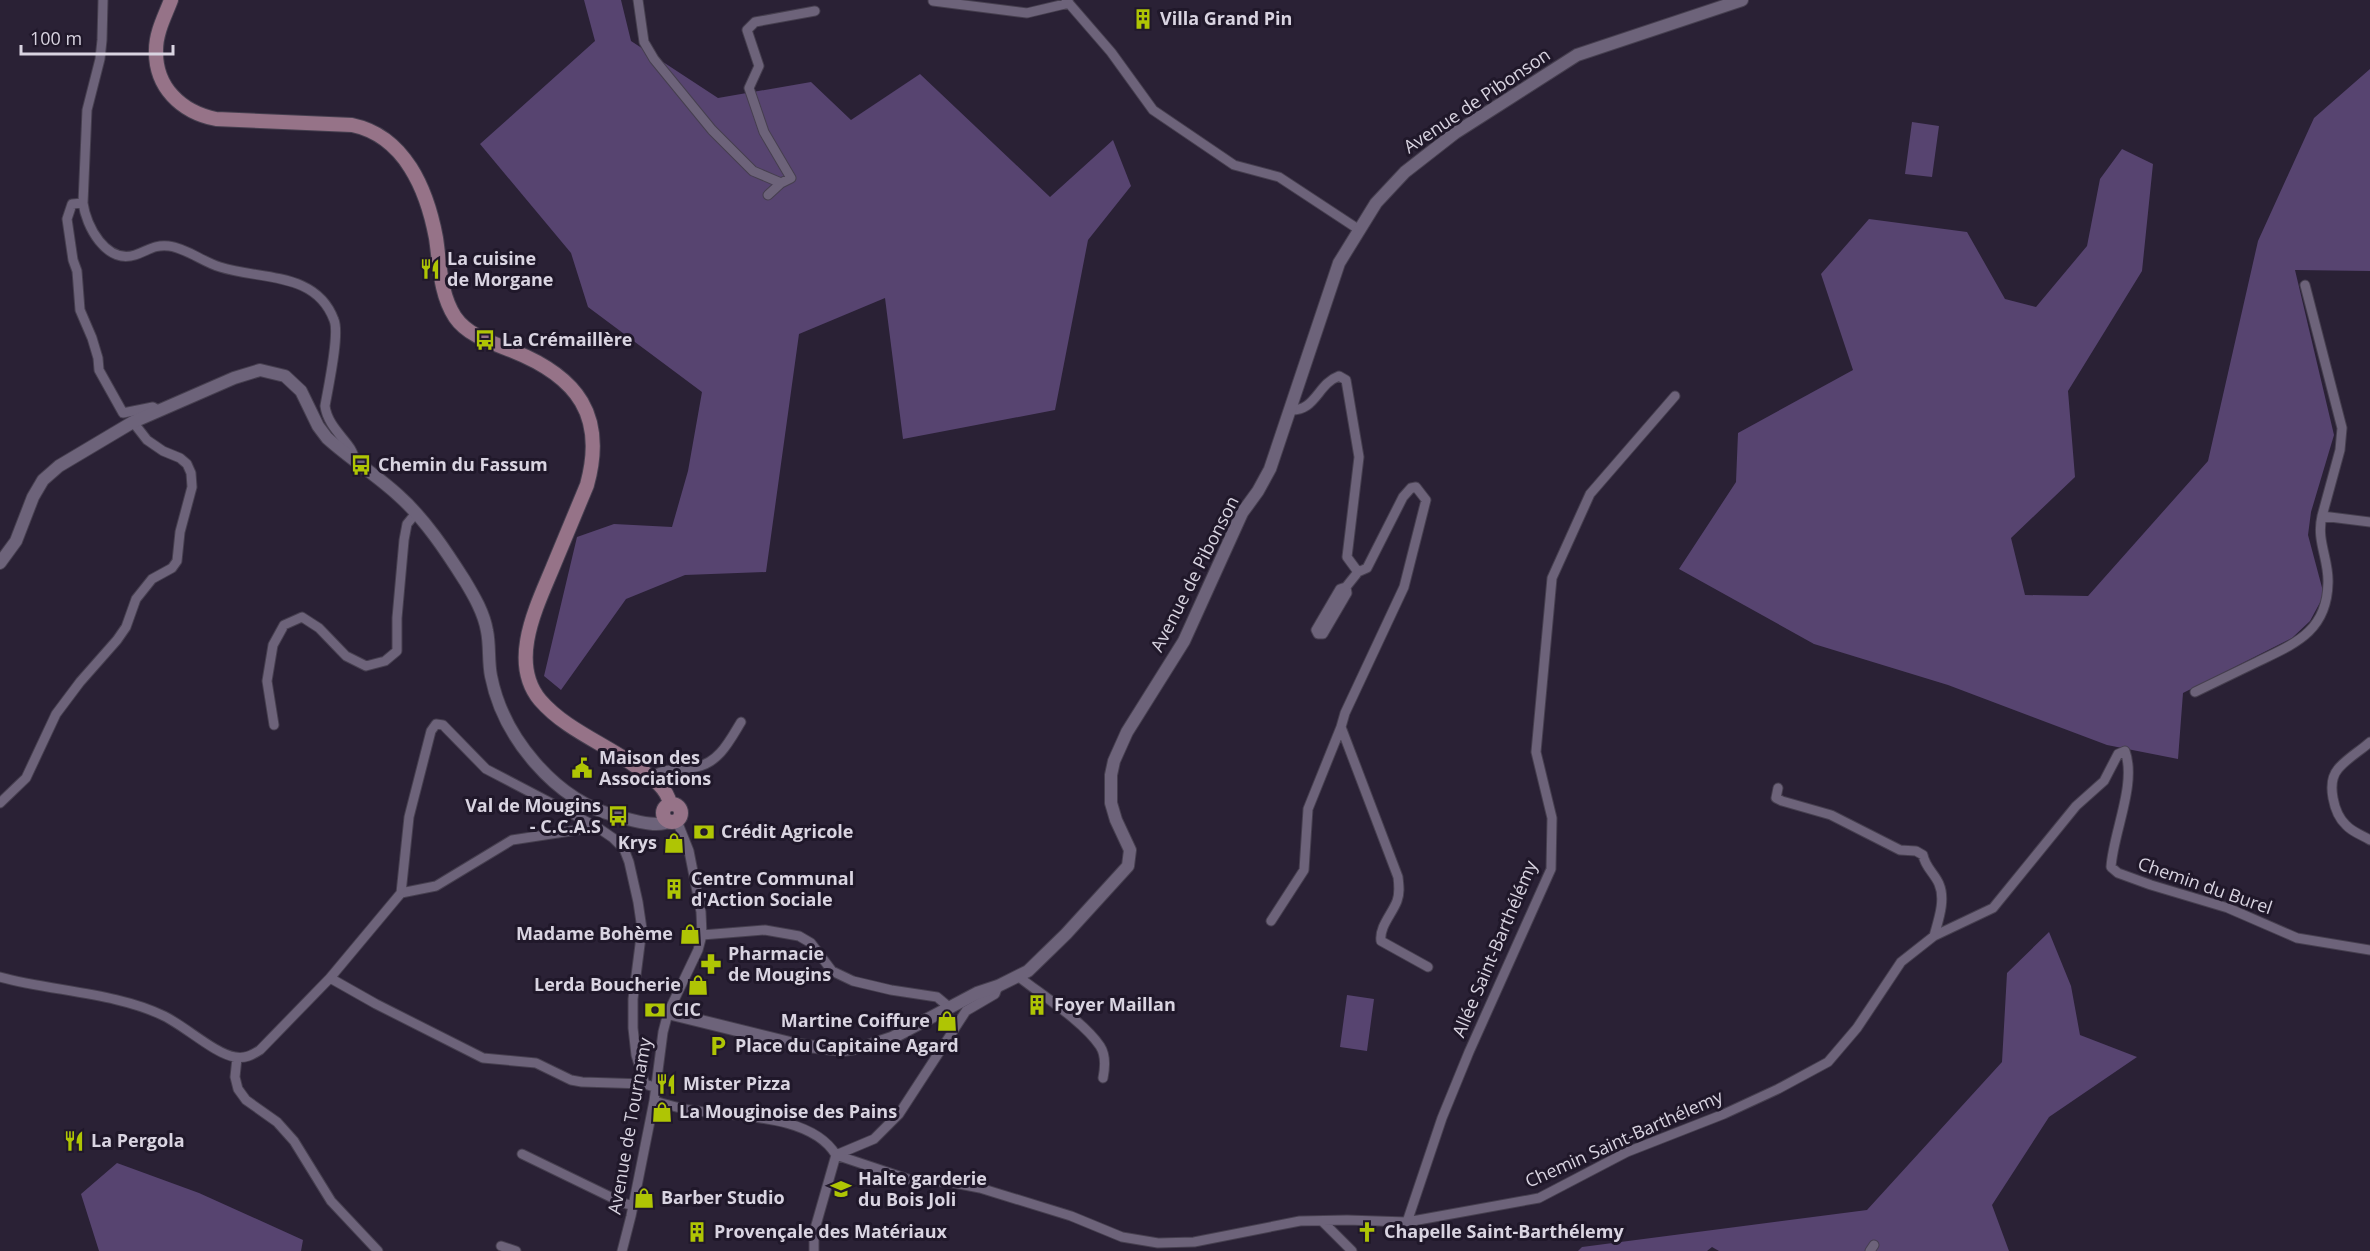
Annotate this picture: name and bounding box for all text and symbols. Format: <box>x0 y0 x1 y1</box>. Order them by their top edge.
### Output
place label: Villa Grand Pin <box>1160 6 1292 30</box>
building icon: Villa Grand Pin <box>1131 7 1155 31</box>
scale bar <box>21 18 172 56</box>
text: 100 m <box>30 26 82 50</box>
street label: Avenue de Pibonson <box>1398 42 1554 158</box>
place label: La cuisine de Morgane <box>447 246 554 291</box>
restaurant icon: La cuisine de Morgane <box>418 257 442 281</box>
place label: La Crémaillère <box>502 327 632 351</box>
bus stop icon: La Crémaillère <box>473 328 497 352</box>
place label: Chemin du Fassum <box>378 452 548 476</box>
bus stop icon: Chemin du Fassum <box>349 453 373 477</box>
street label: Avenue de Pibonson <box>1144 492 1244 656</box>
place label: Maison des Associations <box>599 745 711 790</box>
public building icon: Maison des Associations <box>570 756 594 780</box>
place label: Val de Mougins - C.C.A.S <box>465 793 601 838</box>
bus stop icon: Val de Mougins - C.C.A.S <box>606 804 630 828</box>
place label: Crédit Agricole <box>721 819 853 843</box>
bank icon: Crédit Agricole <box>692 820 716 844</box>
place label: Krys <box>618 830 657 854</box>
shop icon: Krys <box>662 831 686 855</box>
street label: Chemin du Burel <box>2135 851 2276 919</box>
street label: Allée Saint-Barthélémy <box>1446 856 1543 1041</box>
place label: Centre Communal d'Action Sociale <box>691 866 854 911</box>
building icon: Centre Communal d'Action Sociale <box>662 877 686 901</box>
place label: Madame Bohème <box>516 921 673 945</box>
shop icon: Madame Bohème <box>678 922 702 946</box>
place label: Pharmacie de Mougins <box>728 941 831 986</box>
pharmacy icon: Pharmacie de Mougins <box>699 952 723 976</box>
place label: Lerda Boucherie <box>534 972 681 996</box>
shop icon: Lerda Boucherie <box>686 973 710 997</box>
place label: Foyer Maillan <box>1054 992 1176 1016</box>
building icon: Foyer Maillan <box>1025 993 1049 1017</box>
place label: CIC <box>672 997 701 1021</box>
bank icon: CIC <box>643 998 667 1022</box>
place label: Martine Coiffure <box>781 1008 930 1032</box>
shop icon: Martine Coiffure <box>935 1009 959 1033</box>
place label: Place du Capitaine Agard <box>735 1033 959 1057</box>
parking icon: Place du Capitaine Agard <box>706 1034 730 1058</box>
street label: Avenue de Tournamy <box>602 1035 657 1216</box>
place label: Mister Pizza <box>683 1071 791 1095</box>
restaurant icon: Mister Pizza <box>654 1072 678 1096</box>
street label: Chemin Saint-Barthélemy <box>1521 1083 1727 1193</box>
place label: La Mouginoise des Pains <box>679 1099 897 1123</box>
shop icon: La Mouginoise des Pains <box>650 1100 674 1124</box>
place label: La Pergola <box>91 1128 185 1152</box>
restaurant icon: La Pergola <box>62 1129 86 1153</box>
place label: Halte garderie du Bois Joli <box>858 1166 987 1211</box>
school or university icon: Halte garderie du Bois Joli <box>829 1177 853 1201</box>
place label: Barber Studio <box>661 1185 785 1209</box>
shop icon: Barber Studio <box>632 1186 656 1210</box>
place label: Provençale des Matériaux <box>714 1219 948 1243</box>
place label: Chapelle Saint-Barthélemy <box>1384 1219 1624 1243</box>
building icon: Provençale des Matériaux <box>685 1220 709 1244</box>
church icon: Chapelle Saint-Barthélemy <box>1355 1220 1379 1244</box>

